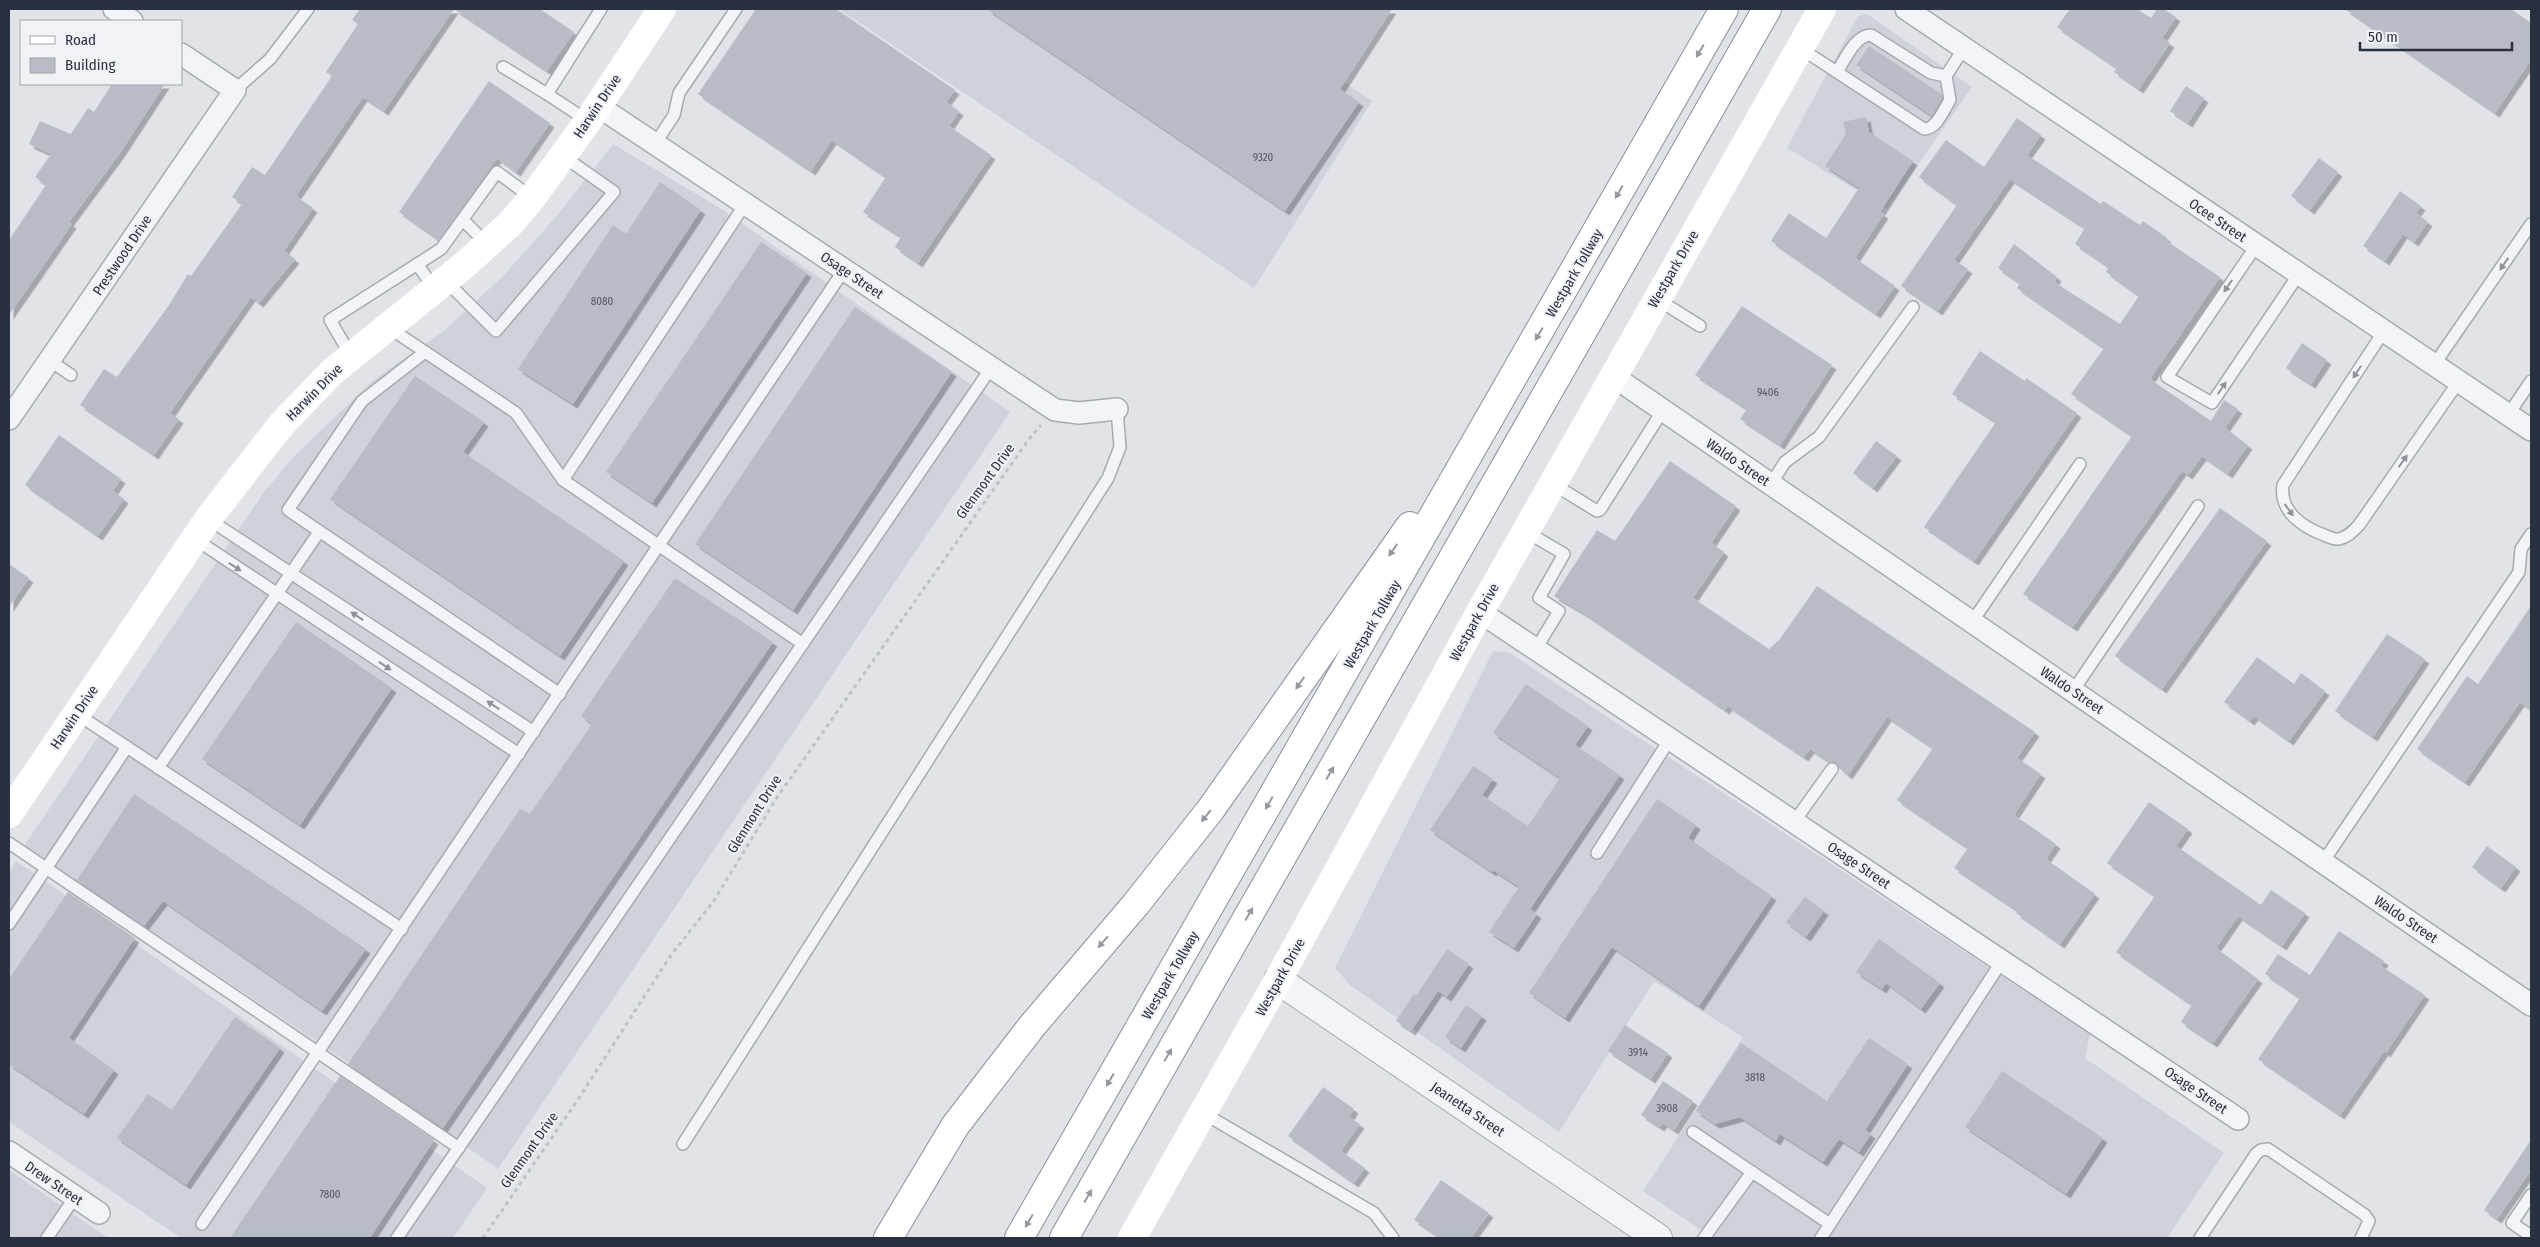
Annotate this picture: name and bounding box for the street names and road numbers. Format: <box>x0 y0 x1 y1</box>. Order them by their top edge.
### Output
street label: Harwin Drive <box>570 71 625 141</box>
street label: Ocee Street <box>2186 195 2250 246</box>
street label: Prestwood Drive <box>89 212 156 299</box>
street label: Westpark Tollway <box>1542 225 1607 320</box>
street label: Westpark Drive <box>1644 228 1702 311</box>
street label: Osage Street <box>817 248 887 303</box>
street label: Harwin Drive <box>282 360 346 424</box>
street label: Waldo Street <box>1703 435 1773 490</box>
street label: Glenmont Drive <box>952 440 1018 522</box>
street label: Westpark Tollway <box>1340 576 1405 671</box>
street label: Westpark Drive <box>1446 580 1503 664</box>
street label: Waldo Street <box>2037 663 2107 718</box>
street label: Harwin Drive <box>47 682 102 752</box>
street label: Glenmont Drive <box>724 772 785 856</box>
street label: Osage Street <box>1824 838 1894 893</box>
street label: Waldo Street <box>2371 892 2441 947</box>
street label: Westpark Tollway <box>1138 927 1203 1022</box>
street label: Westpark Drive <box>1252 935 1309 1019</box>
street label: Osage Street <box>2161 1063 2231 1118</box>
street label: Jeanetta Street <box>1428 1078 1508 1141</box>
street label: Glenmont Drive <box>497 1109 562 1192</box>
street label: Drew Street <box>21 1158 86 1209</box>

